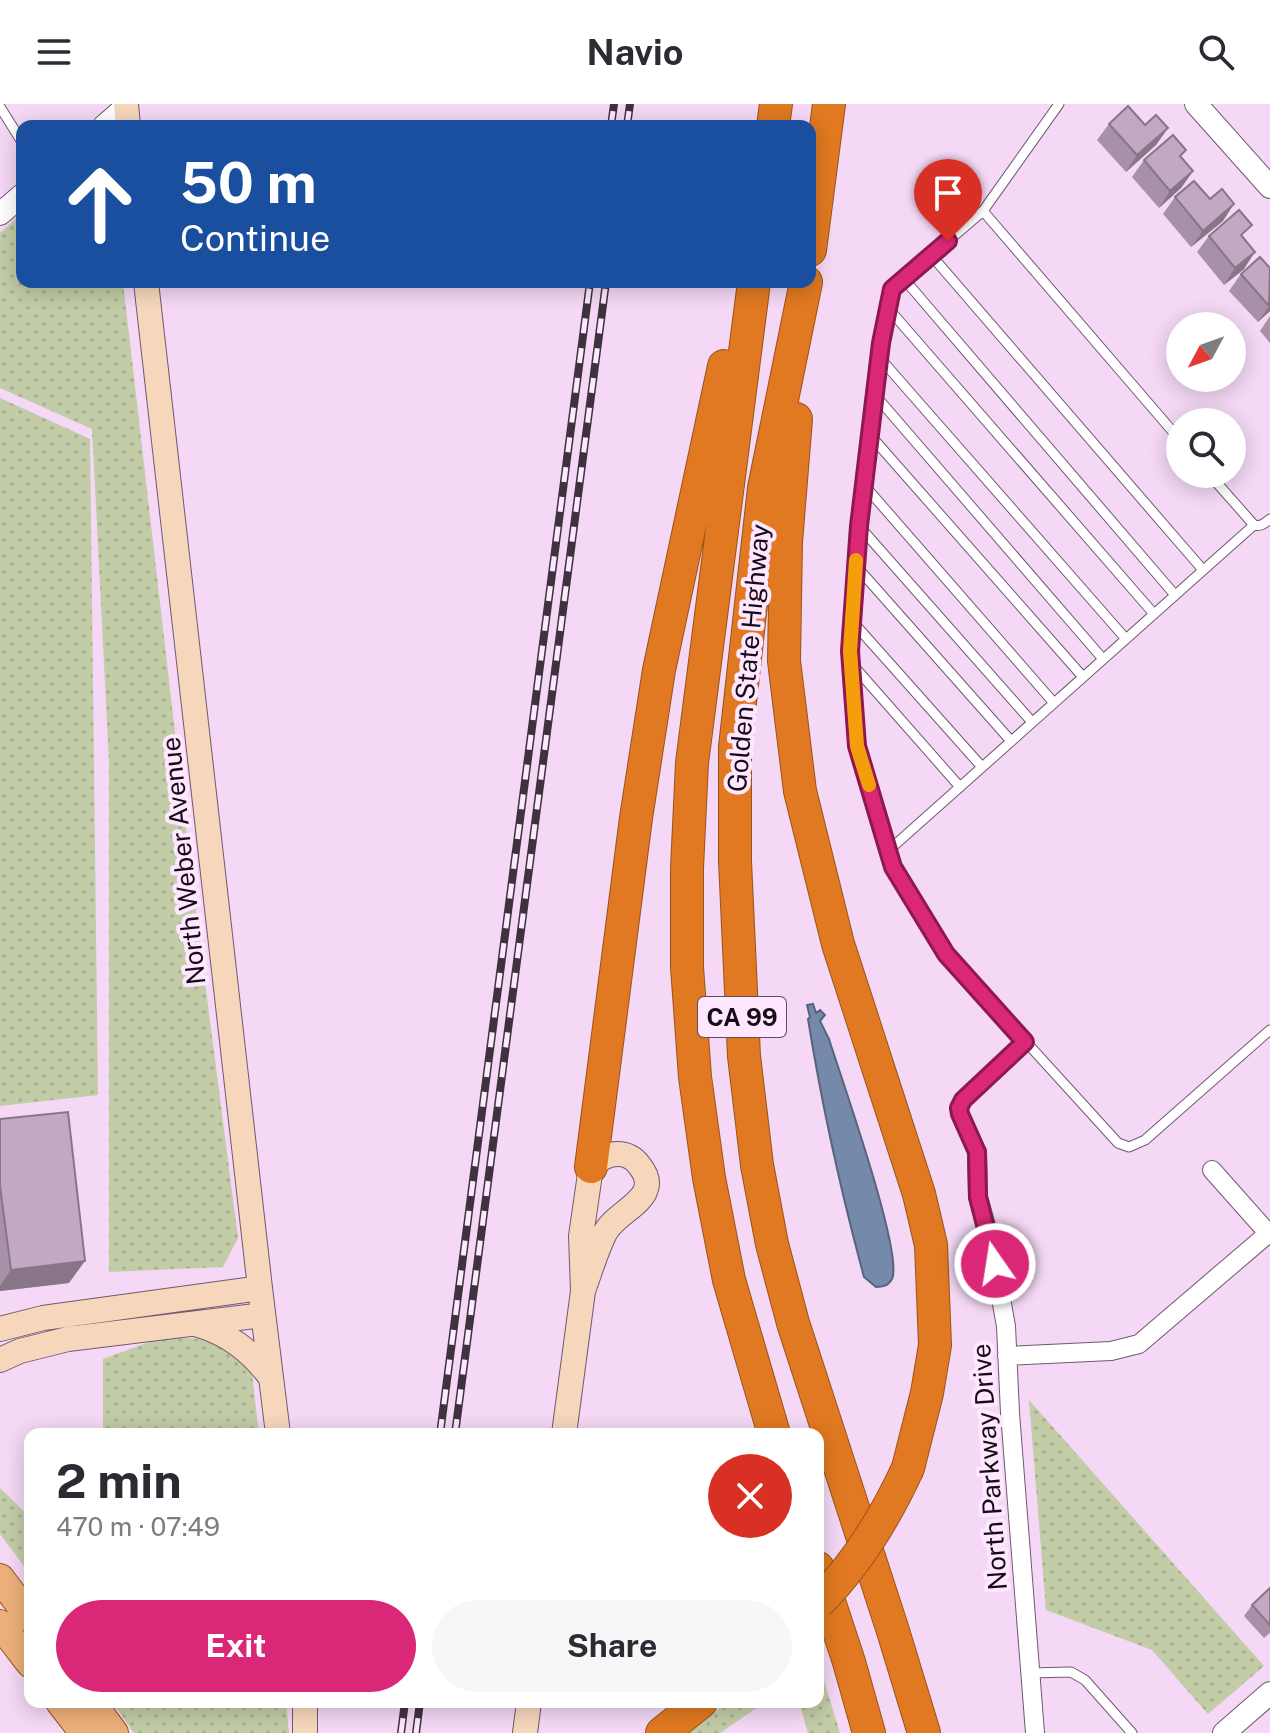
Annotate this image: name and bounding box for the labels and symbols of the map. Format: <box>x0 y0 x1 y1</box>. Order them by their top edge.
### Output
pin <box>914 159 982 241</box>
north arrow <box>1166 312 1246 392</box>
street label: Golden State Highway <box>721 523 775 793</box>
street label: North Weber Avenue <box>155 736 211 986</box>
road number: CA 99 <box>698 997 786 1037</box>
position arrow <box>953 1222 1037 1306</box>
street label: North Parkway Drive <box>965 1343 1013 1591</box>

